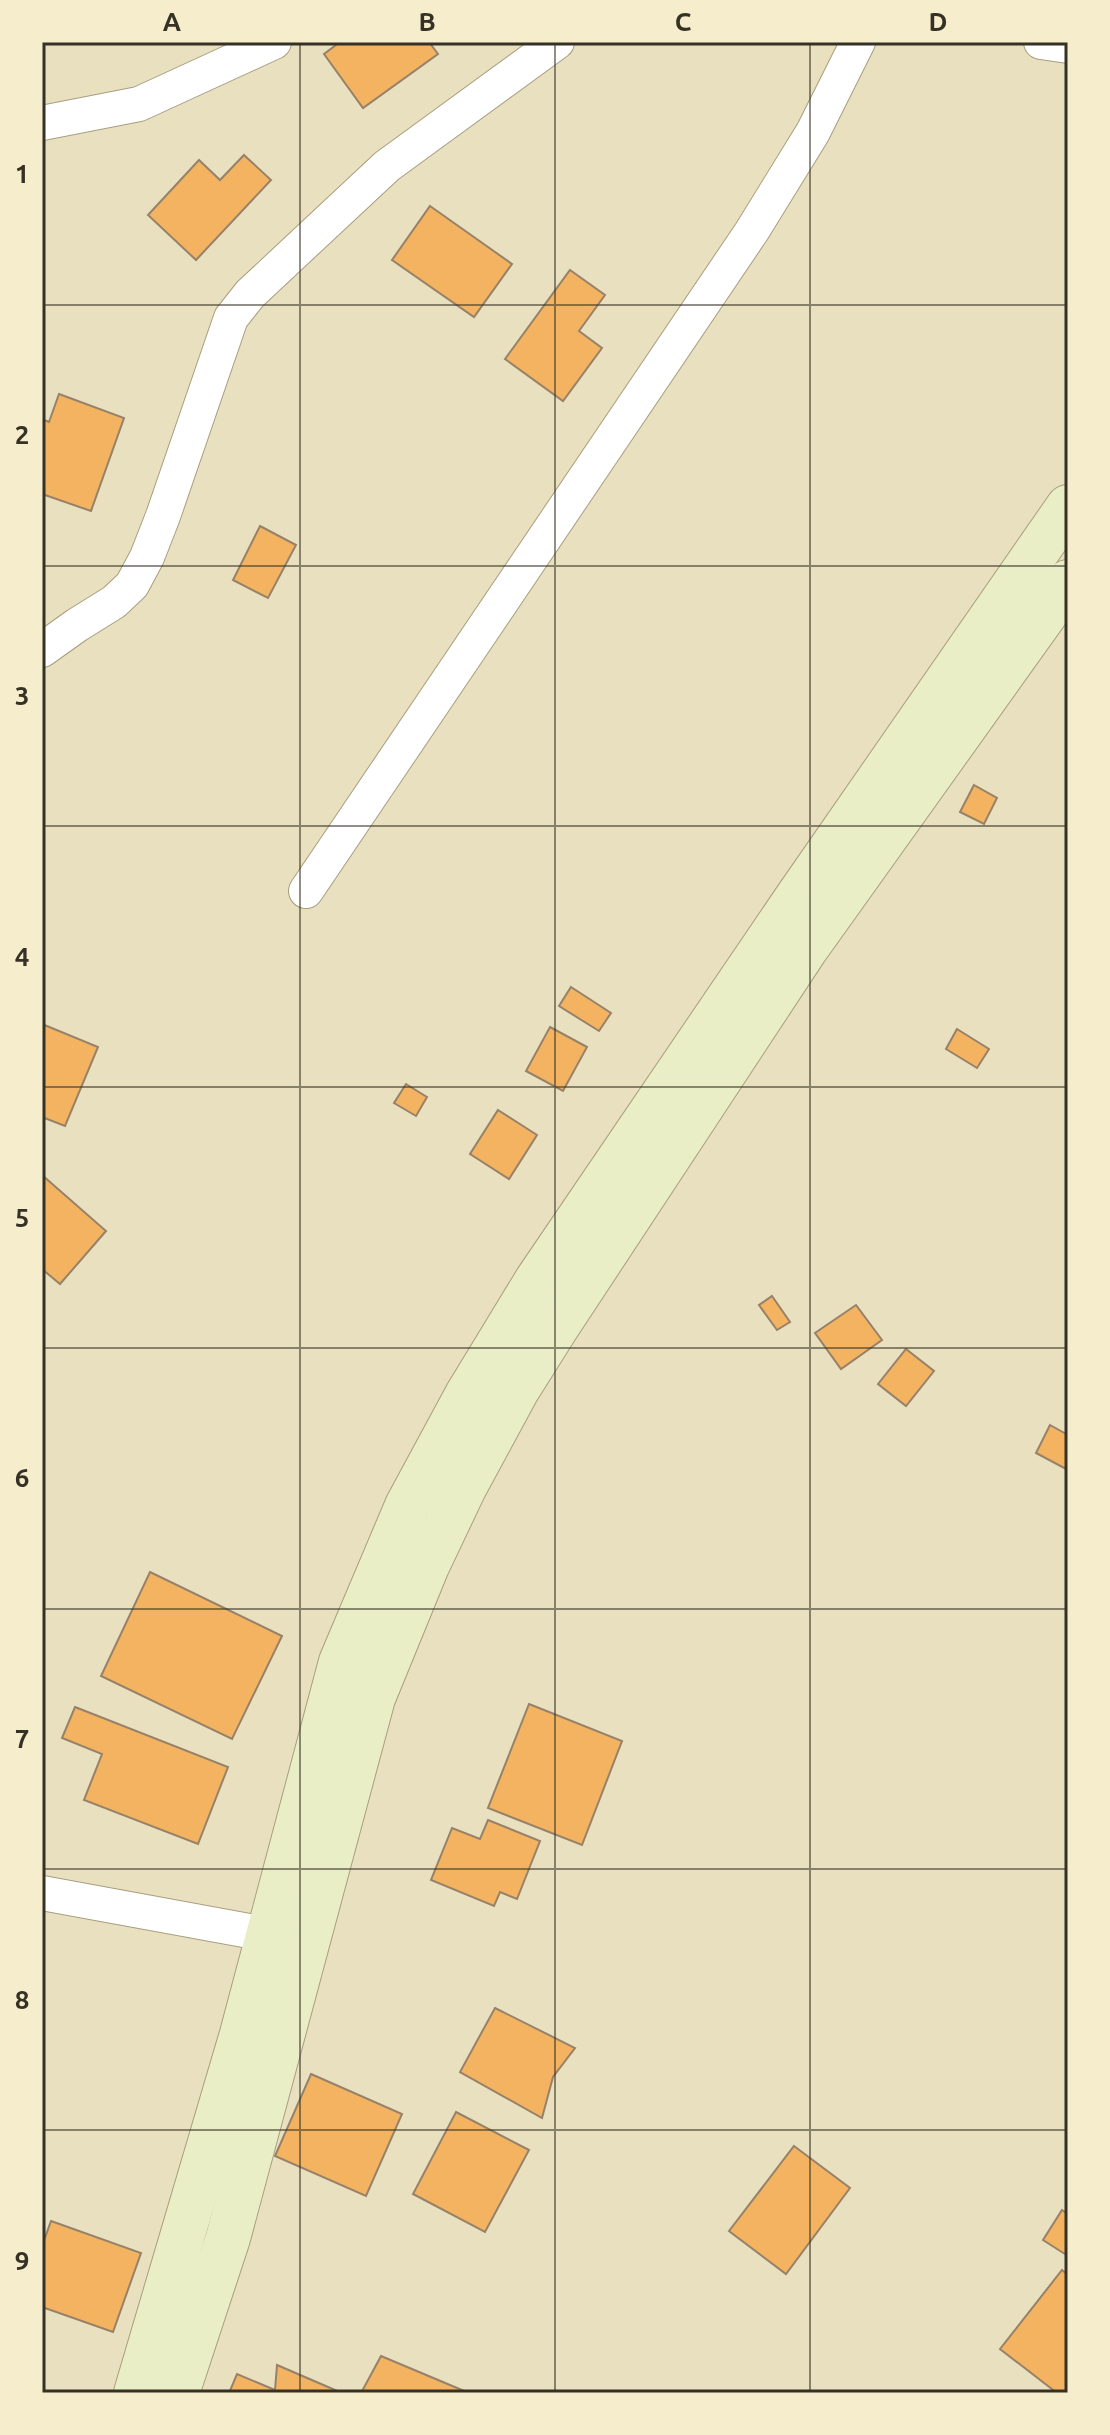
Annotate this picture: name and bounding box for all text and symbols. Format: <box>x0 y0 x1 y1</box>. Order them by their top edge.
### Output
text: A <box>163 7 182 36</box>
text: B <box>418 7 436 36</box>
text: C <box>675 7 692 36</box>
text: D <box>929 7 947 36</box>
text: 1 <box>15 159 29 188</box>
text: 2 <box>15 420 29 449</box>
text: 3 <box>15 681 29 710</box>
text: 4 <box>15 942 29 971</box>
text: 5 <box>15 1203 29 1232</box>
text: 6 <box>15 1463 29 1492</box>
text: 7 <box>15 1724 29 1753</box>
text: 8 <box>15 1985 29 2014</box>
text: 9 <box>15 2246 29 2275</box>

